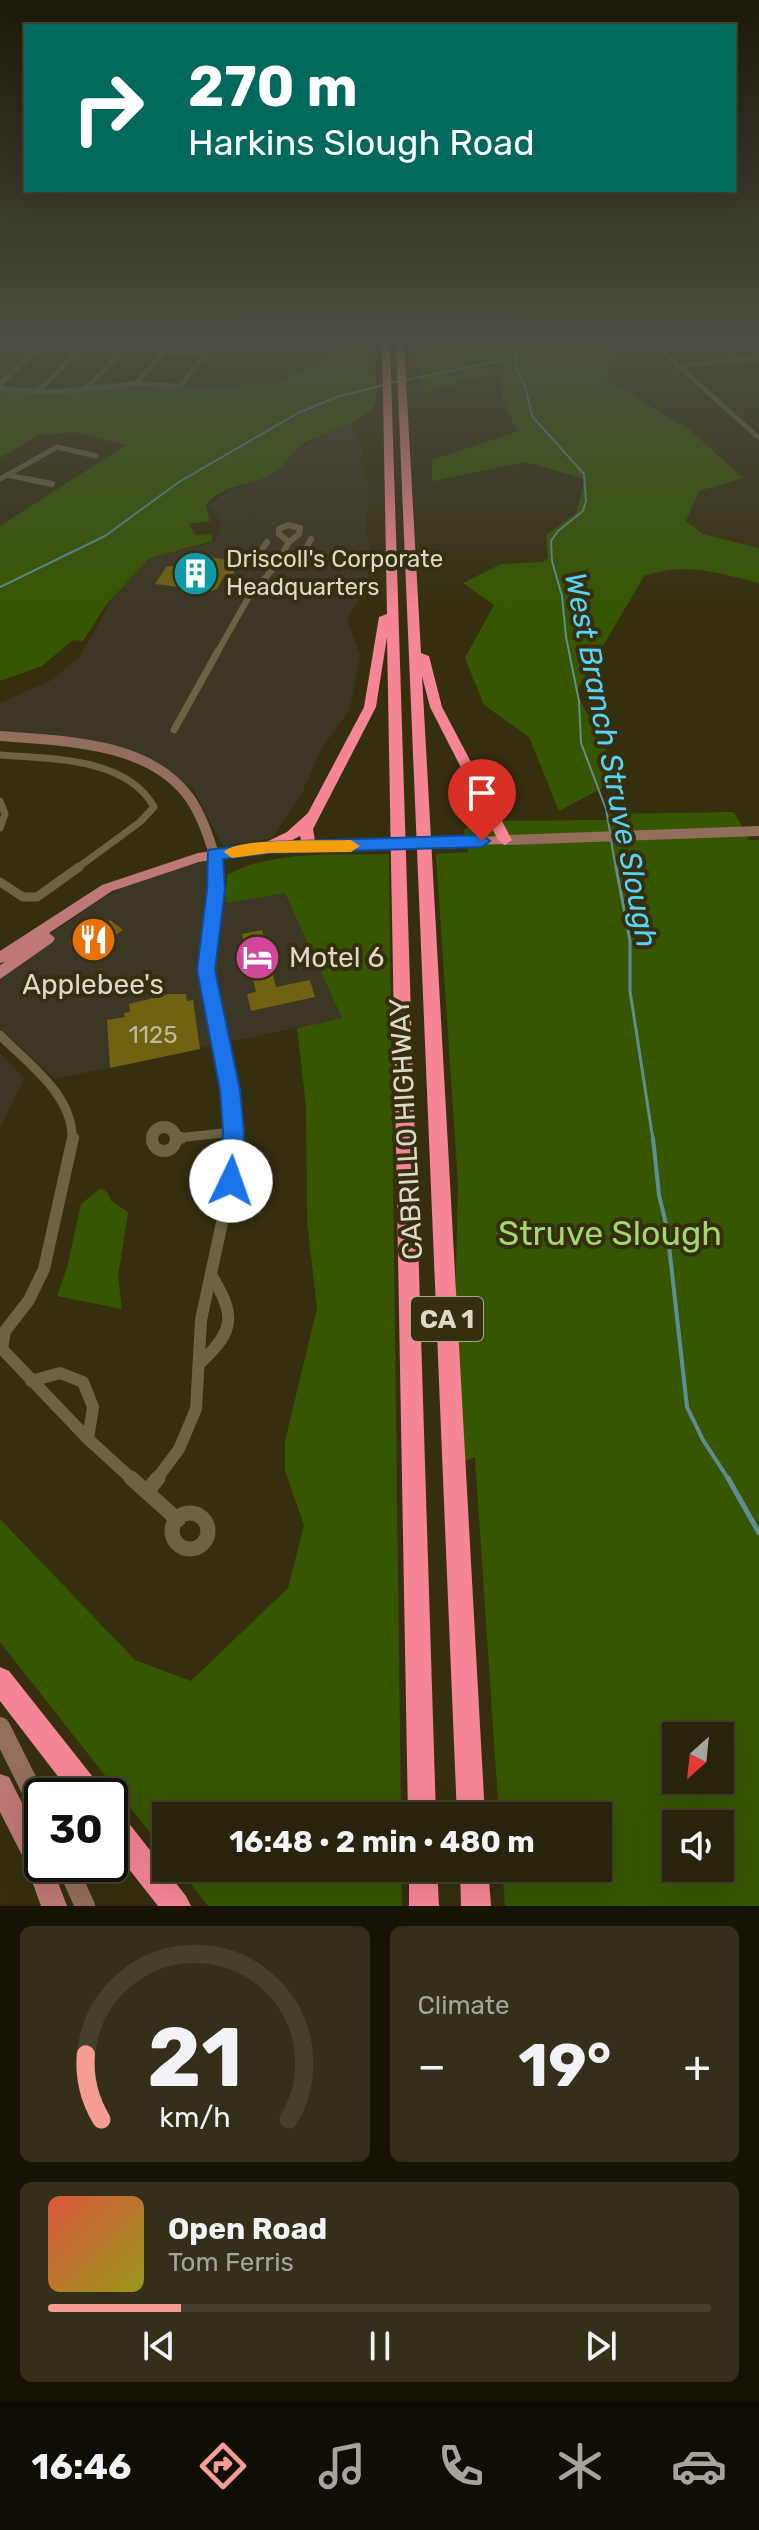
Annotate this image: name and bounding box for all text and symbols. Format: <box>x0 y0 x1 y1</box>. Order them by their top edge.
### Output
text: 270 m <box>188 54 358 120</box>
icon: right <box>56 56 160 160</box>
text: Harkins Slough Road <box>188 121 535 164</box>
place label: Driscoll's Corporate Headquarters <box>226 545 443 601</box>
building icon: Driscoll's Corporate Headquarters <box>171 549 219 597</box>
water label: West Branch Struve Slough <box>557 569 665 951</box>
pin <box>448 759 516 841</box>
icon: arrive <box>460 771 504 815</box>
restaurant icon: Applebee's <box>69 915 117 963</box>
hotel icon: Motel 6 <box>234 933 282 981</box>
place label: Motel 6 <box>289 941 384 974</box>
place label: Applebee's <box>22 968 164 1001</box>
street label: CABRILLO HIGHWAY <box>383 997 429 1261</box>
house number: 1125 <box>129 1021 177 1049</box>
position arrow <box>189 1139 273 1223</box>
park label: Struve Slough <box>498 1213 722 1254</box>
road number: CA 1 <box>411 1297 483 1341</box>
north arrow <box>662 1722 734 1794</box>
map controls <box>662 1722 734 1882</box>
speed limit sign: 30 <box>24 1778 128 1882</box>
button: sound <box>662 1810 734 1882</box>
text: 16:48 · 2 min · 480 m <box>229 1824 535 1860</box>
text: Climate <box>418 1990 510 2021</box>
text: 21 <box>147 2008 242 2107</box>
text: 19° <box>518 2030 611 2101</box>
text: − <box>418 2040 446 2092</box>
text: + <box>684 2040 711 2092</box>
text: km/h <box>159 2100 230 2134</box>
text: Open Road <box>168 2211 327 2247</box>
text: Tom Ferris <box>168 2247 294 2278</box>
icon: previous <box>137 2324 181 2368</box>
icon: pause <box>358 2324 402 2368</box>
icon: next <box>579 2324 623 2368</box>
icon: directions <box>195 2438 251 2494</box>
icon: music <box>314 2438 370 2494</box>
icon: phone <box>433 2438 489 2494</box>
icon: climate <box>552 2438 608 2494</box>
icon: car <box>671 2438 727 2494</box>
text: 16:46 <box>32 2445 131 2488</box>

